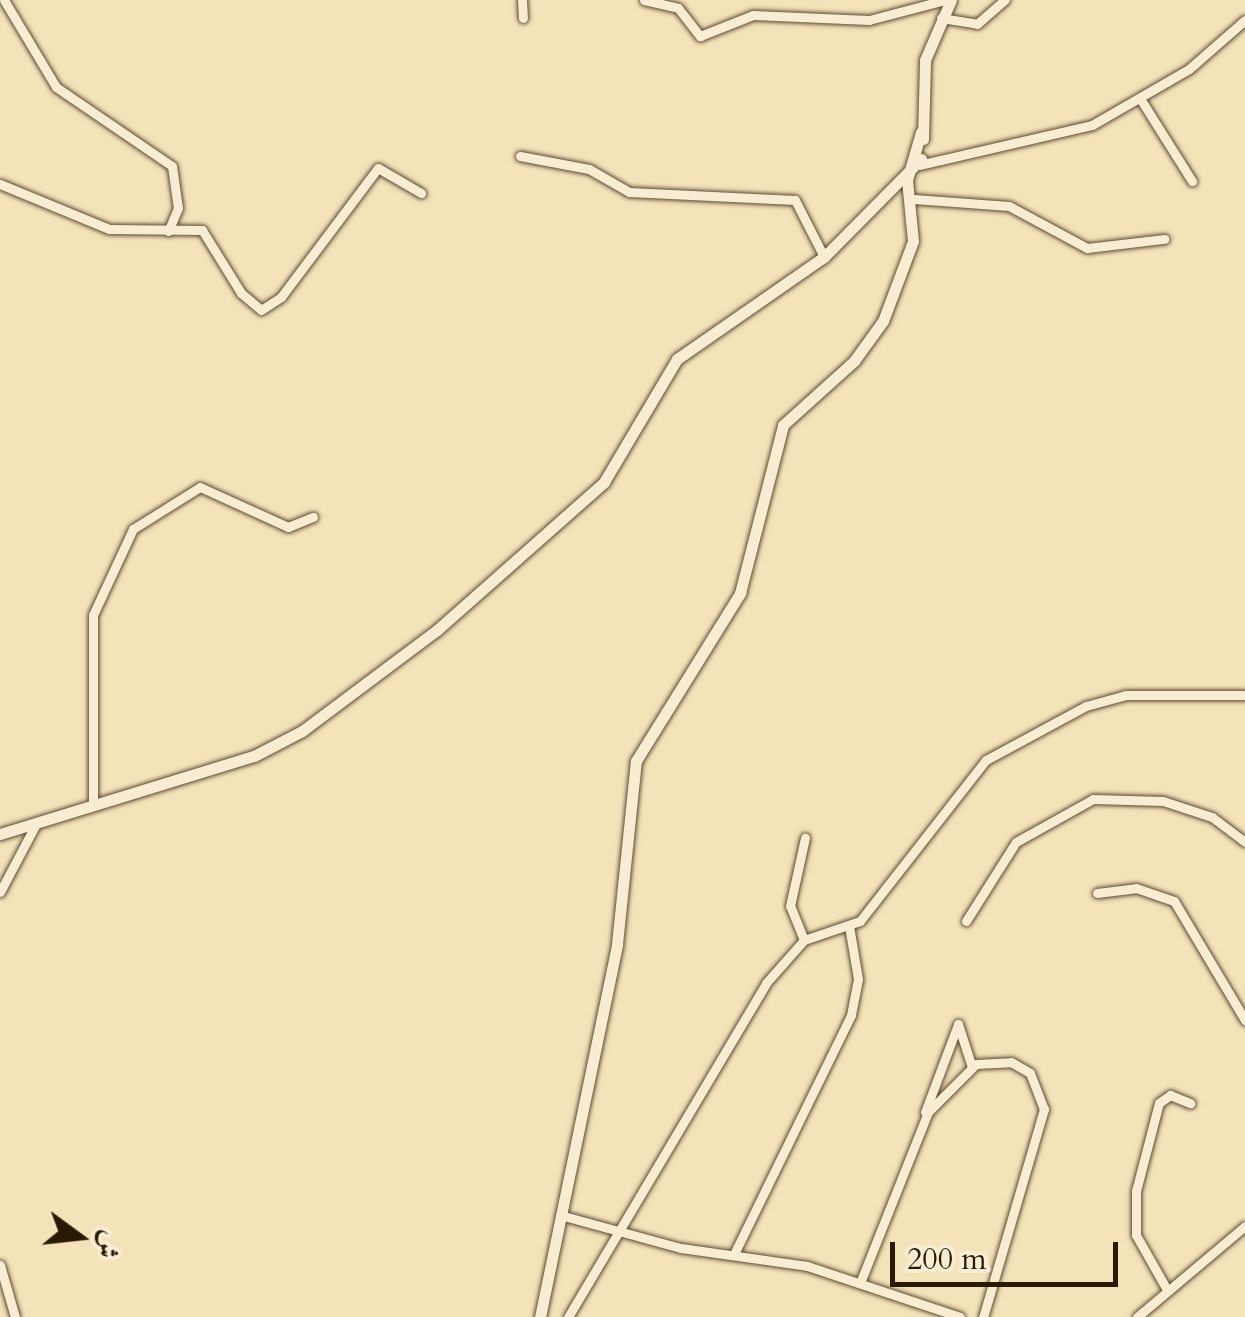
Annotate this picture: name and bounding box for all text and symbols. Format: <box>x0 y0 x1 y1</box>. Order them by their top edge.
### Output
north arrow <box>30 1187 130 1287</box>
scale bar <box>895 1222 1122 1284</box>
text: ش <box>87 1226 131 1263</box>
text: 200 m <box>907 1239 987 1280</box>

